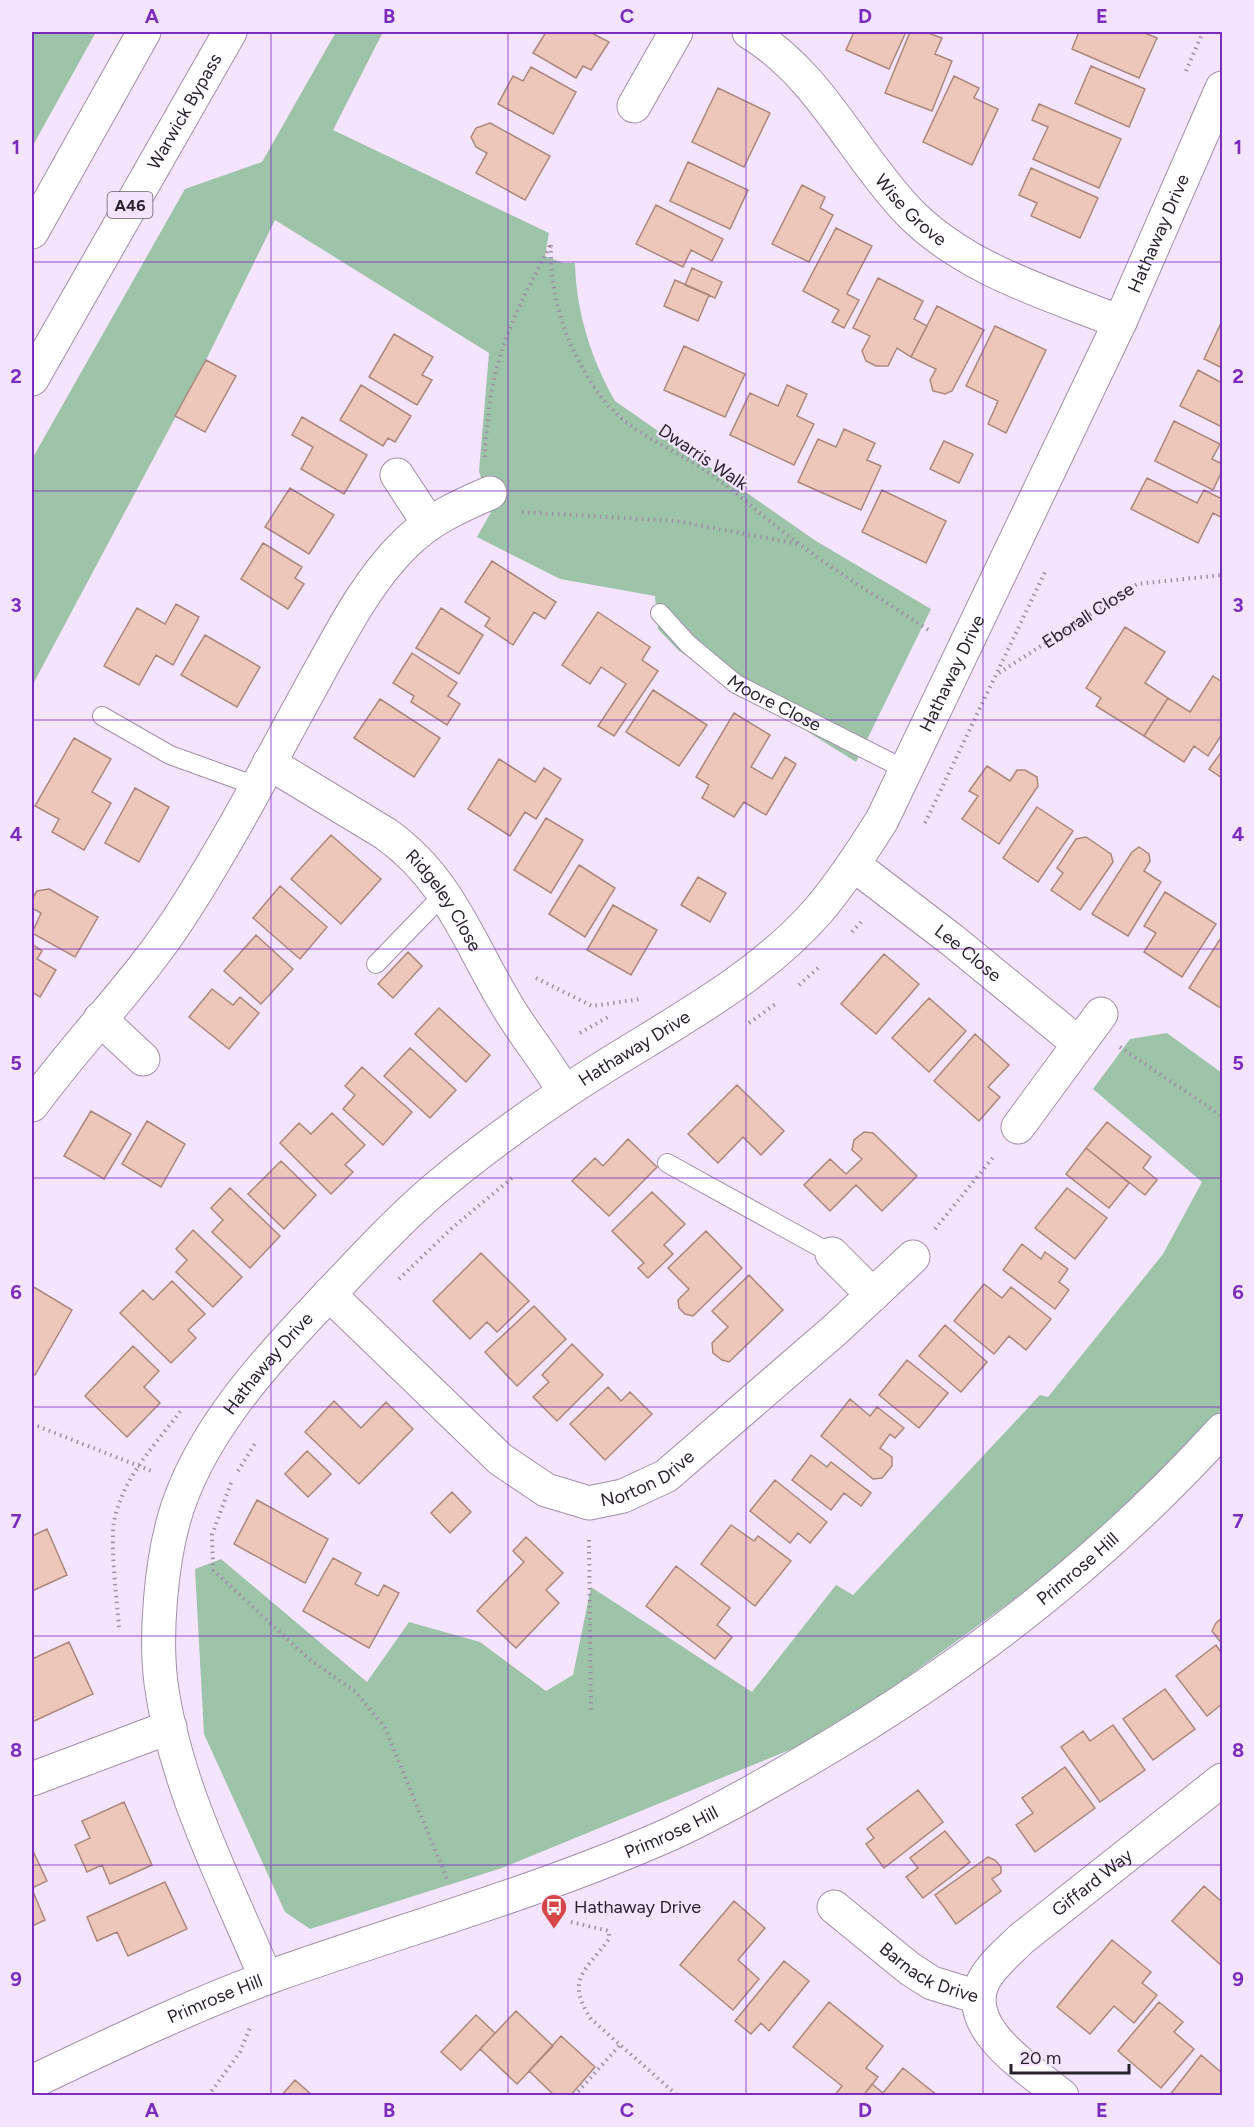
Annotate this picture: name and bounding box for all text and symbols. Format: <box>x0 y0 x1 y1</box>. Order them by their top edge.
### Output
text: A <box>145 4 160 28</box>
text: B <box>383 4 395 28</box>
text: C <box>620 4 634 28</box>
text: D <box>858 4 872 28</box>
text: E <box>1096 4 1108 28</box>
street label: Warwick Bypass <box>143 50 226 173</box>
text: 1 <box>12 135 20 159</box>
text: 1 <box>1234 135 1242 159</box>
street label: Wise Grove <box>870 170 951 251</box>
street label: Hathaway Drive <box>1123 171 1194 296</box>
road number: A46 <box>108 192 152 218</box>
text: 2 <box>10 364 22 388</box>
text: 2 <box>1232 364 1244 388</box>
street label: Dwarris Walk <box>654 419 752 495</box>
street label: Eborall Close <box>1038 578 1138 653</box>
text: 3 <box>10 593 22 617</box>
text: 3 <box>1232 593 1244 617</box>
street label: Hathaway Drive <box>915 611 989 735</box>
street label: Moore Close <box>723 670 825 736</box>
text: 4 <box>10 822 23 846</box>
text: 4 <box>1232 822 1245 846</box>
street label: Ridgeley Close <box>401 845 486 956</box>
street label: Lee Close <box>930 920 1006 987</box>
street label: Hathaway Drive <box>574 1006 695 1091</box>
text: 5 <box>10 1051 22 1075</box>
text: 5 <box>1232 1051 1244 1075</box>
text: 6 <box>10 1280 22 1304</box>
text: 6 <box>1232 1280 1244 1304</box>
street label: Hathaway Drive <box>219 1307 318 1419</box>
street label: Norton Drive <box>599 1445 699 1511</box>
text: 7 <box>10 1509 22 1533</box>
text: 7 <box>1232 1509 1244 1533</box>
street label: Primrose Hill <box>1032 1528 1123 1610</box>
text: 8 <box>10 1738 22 1762</box>
text: 8 <box>1232 1738 1244 1762</box>
street label: Primrose Hill <box>621 1801 722 1863</box>
street label: Giffard Way <box>1048 1844 1137 1921</box>
bus stop icon: Hathaway Drive <box>539 1892 569 1930</box>
place label: Hathaway Drive <box>574 1896 701 1918</box>
street label: Barnack Drive <box>875 1938 981 2008</box>
text: 9 <box>10 1967 22 1991</box>
text: 9 <box>1232 1967 1244 1991</box>
street label: Primrose Hill <box>164 1970 266 2028</box>
scale bar <box>1011 2037 1130 2075</box>
text: 20 m <box>1020 2047 1061 2069</box>
text: A <box>145 2098 160 2122</box>
text: B <box>383 2098 395 2122</box>
text: C <box>620 2098 634 2122</box>
text: D <box>858 2098 872 2122</box>
text: E <box>1096 2098 1108 2122</box>

